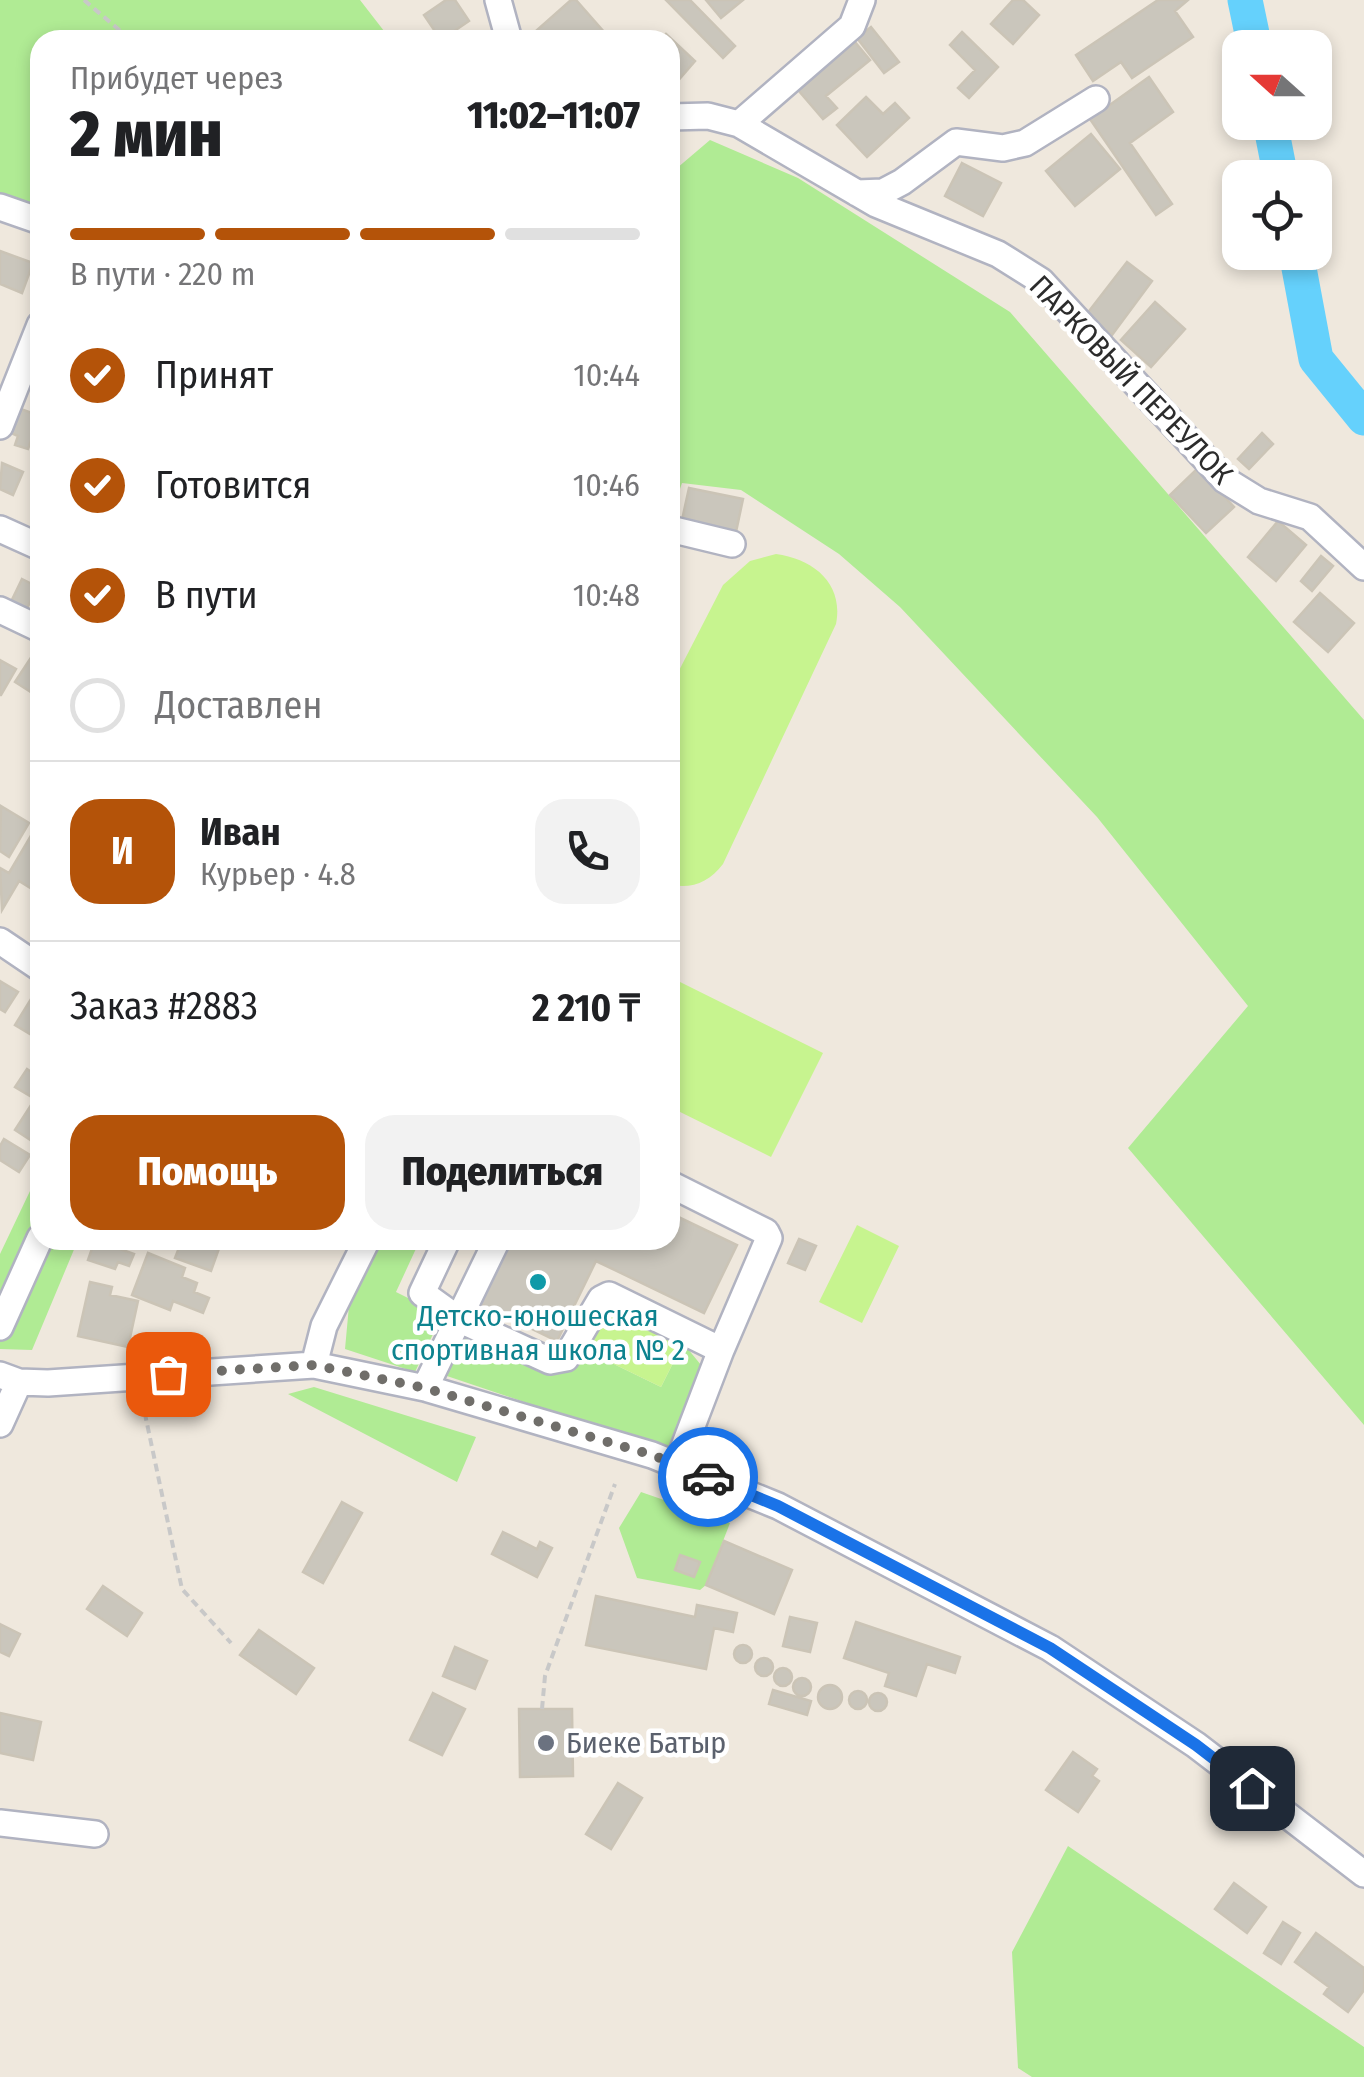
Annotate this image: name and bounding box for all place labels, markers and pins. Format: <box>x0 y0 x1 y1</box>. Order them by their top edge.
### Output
marker: Детско-юношеская спортивная школа № 2 <box>527 1271 549 1293</box>
place label: Детско-юношеская спортивная школа № 2 <box>391 1298 685 1368</box>
pin <box>126 1332 211 1417</box>
place label: Биеке Батыр <box>566 1725 726 1761</box>
marker: Биеке Батыр <box>535 1732 557 1754</box>
pin <box>1210 1746 1295 1831</box>

